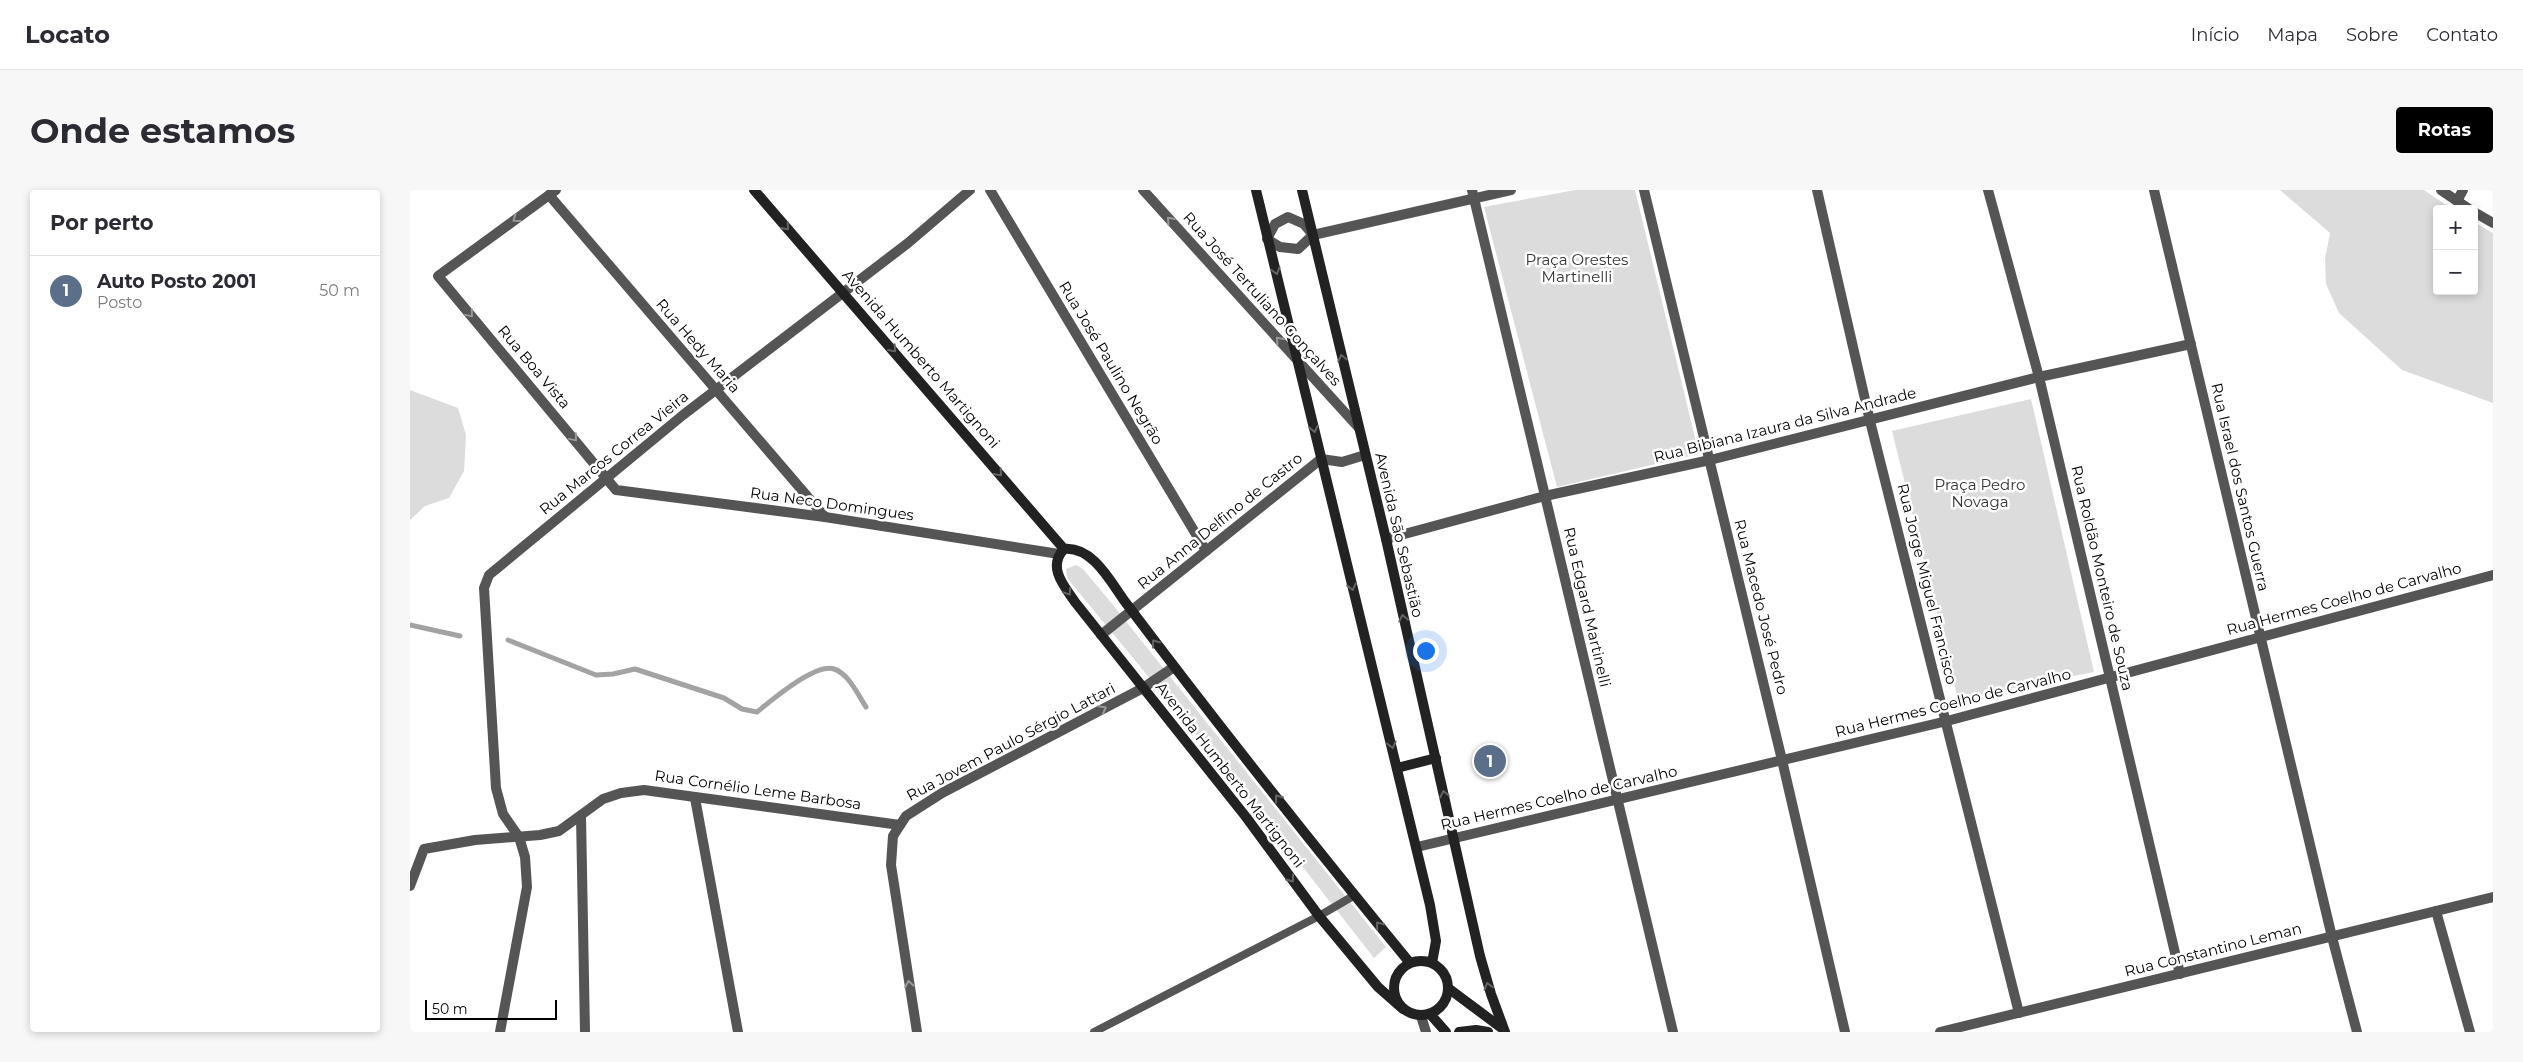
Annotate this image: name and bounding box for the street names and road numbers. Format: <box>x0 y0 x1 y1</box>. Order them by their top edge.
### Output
street label: Rua José Tertuliano Gonçalves <box>1179 208 1345 389</box>
street label: Avenida Humberto Martignoni <box>838 265 1004 452</box>
street label: Rua José Paulino Negrão <box>1055 278 1168 448</box>
street label: Rua Hedy Maria <box>652 294 745 397</box>
street label: Rua Boa Vista <box>494 321 575 412</box>
street label: Rua Israel dos Santos Guerra <box>2207 381 2274 593</box>
street label: Rua Bibiana Izaura da Silva Andrade <box>1652 383 1918 466</box>
street label: Rua Marcos Correa Vieira <box>535 387 692 519</box>
street label: Rua Anna Delfino de Castro <box>1133 448 1306 593</box>
street label: Avenida São Sebastião <box>1371 450 1428 619</box>
street label: Rua Roldão Monteiro de Souza <box>2067 463 2138 692</box>
street label: Rua Jorge Miguel Francisco <box>1893 481 1962 686</box>
street label: Rua Neco Domingues <box>749 483 915 524</box>
street label: Rua Macedo José Pedro <box>1730 517 1792 697</box>
street label: Rua Edgard Martinelli <box>1560 525 1615 689</box>
street label: Rua Hermes Coelho de Carvalho <box>2224 558 2463 639</box>
street label: Rua Hermes Coelho de Carvalho <box>1833 664 2073 741</box>
street label: Rua Jovem Paulo Sérgio Lattari <box>903 678 1119 805</box>
street label: Avenida Humberto Martignoni <box>1152 678 1309 871</box>
street label: Rua Hermes Coelho de Carvalho <box>1439 761 1679 834</box>
street label: Rua Cornélio Leme Barbosa <box>654 766 863 813</box>
street label: Rua Constantino Leman <box>2122 918 2303 981</box>

